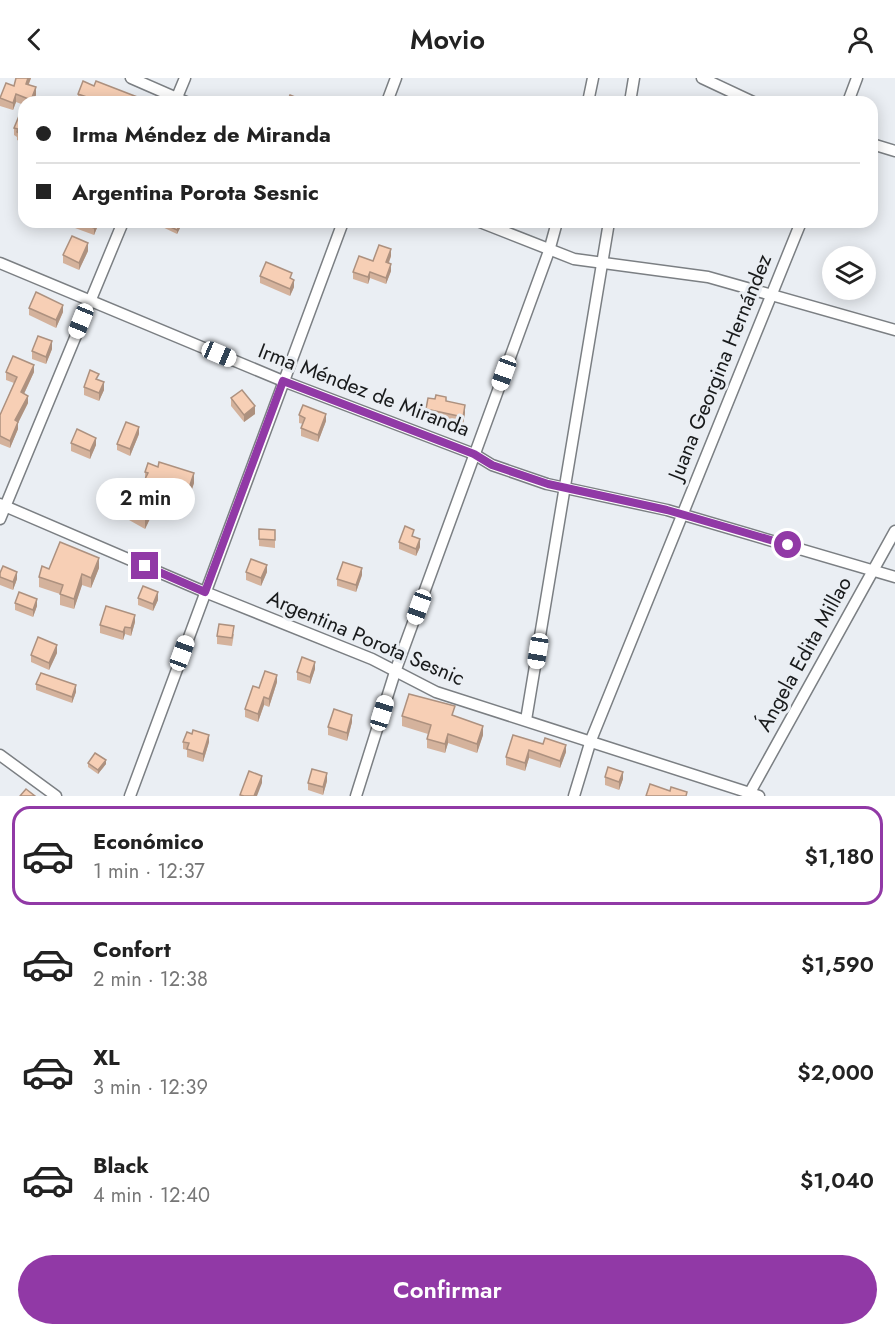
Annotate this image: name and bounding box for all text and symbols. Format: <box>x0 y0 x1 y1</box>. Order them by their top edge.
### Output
text: Movio <box>410 20 485 59</box>
icon: back <box>18 23 51 56</box>
icon: person <box>844 23 877 56</box>
text: Irma Méndez de Miranda <box>72 118 331 150</box>
text: Argentina Porota Sesnic <box>72 176 319 208</box>
map controls <box>822 246 876 300</box>
button: layers <box>822 246 876 300</box>
street label: Juana Georgina Hernández <box>660 249 779 487</box>
car <box>66 301 96 341</box>
street label: Irma Méndez de Miranda <box>254 336 474 444</box>
car <box>199 339 239 369</box>
car <box>489 353 519 393</box>
callout: 2 min <box>96 479 195 521</box>
text: 2 min <box>120 484 171 513</box>
route start <box>774 531 801 558</box>
route end <box>131 552 158 579</box>
street label: Ángela Edita Millao <box>749 571 859 737</box>
street label: Argentina Porota Sesnic <box>263 583 469 693</box>
car <box>404 587 434 627</box>
car <box>526 632 550 670</box>
car <box>167 633 197 673</box>
car <box>368 693 396 733</box>
text: Económico <box>93 825 204 857</box>
icon: car <box>21 829 75 883</box>
text: $1,180 <box>805 840 874 872</box>
text: 1 min · 12:37 <box>93 857 205 886</box>
text: Confort <box>93 933 171 965</box>
icon: car <box>21 937 75 991</box>
text: $1,590 <box>801 948 874 980</box>
text: 2 min · 12:38 <box>93 965 208 994</box>
text: XL <box>93 1041 120 1073</box>
icon: car <box>21 1045 75 1099</box>
text: $2,000 <box>797 1056 874 1088</box>
text: 3 min · 12:39 <box>93 1073 208 1102</box>
text: Black <box>93 1149 149 1181</box>
icon: car <box>21 1153 75 1207</box>
text: $1,040 <box>800 1164 874 1196</box>
text: 4 min · 12:40 <box>93 1181 210 1210</box>
button: Confirmar <box>18 1255 877 1324</box>

